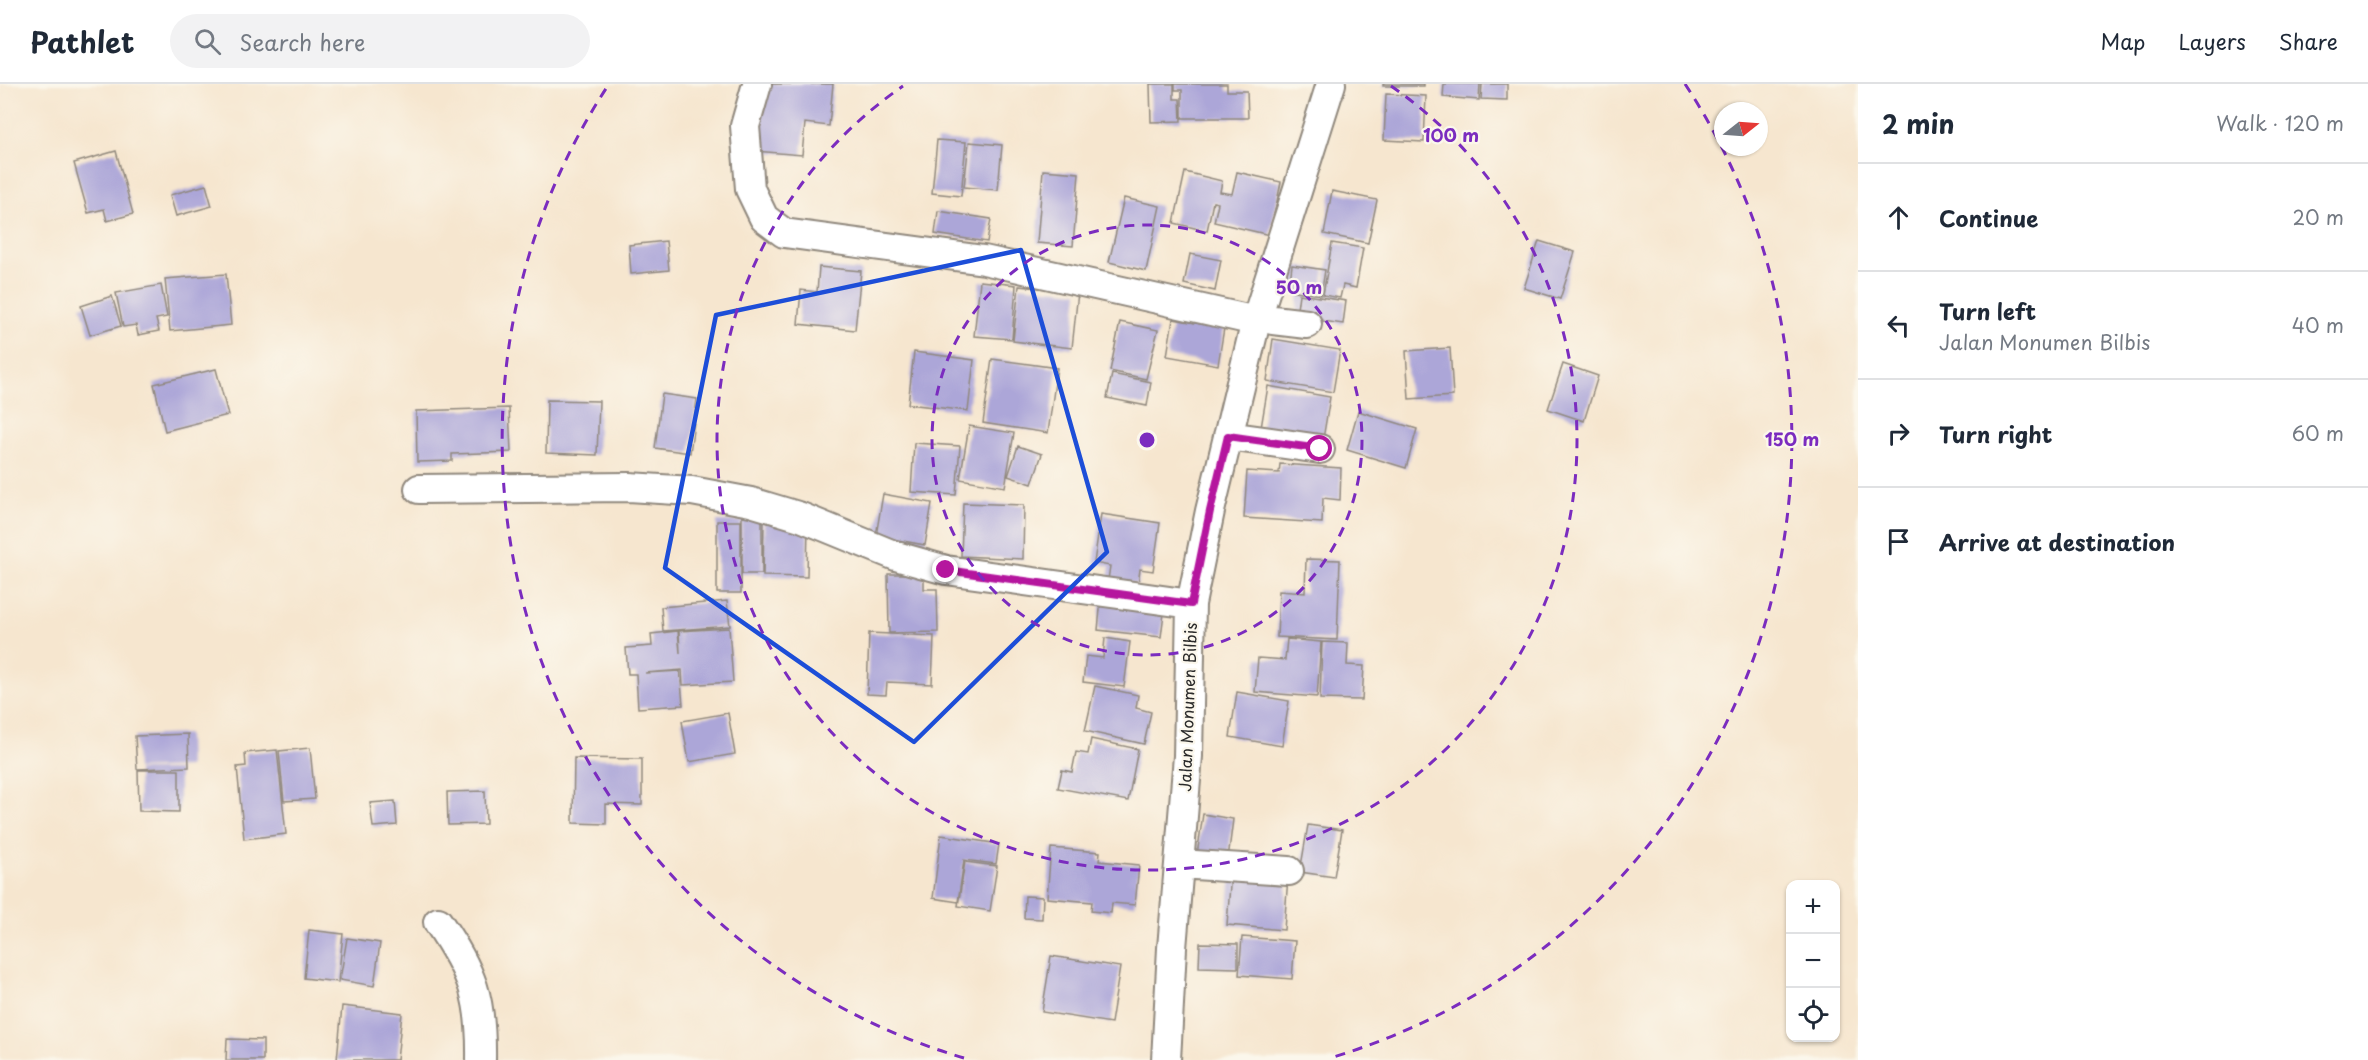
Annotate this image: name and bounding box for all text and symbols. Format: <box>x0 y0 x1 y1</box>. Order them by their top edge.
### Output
search box <box>170 14 590 68</box>
text: Pathlet <box>30 20 134 63</box>
icon: search <box>191 25 224 58</box>
text: Search here <box>239 25 365 58</box>
text: Map <box>2101 25 2145 57</box>
text: Layers <box>2178 25 2246 57</box>
text: Share <box>2279 25 2338 57</box>
north arrow <box>1714 102 1768 156</box>
text: 2 min <box>1882 104 1955 143</box>
text: Walk · 120 m <box>2216 108 2344 138</box>
text: 100 m <box>1423 121 1479 148</box>
icon: ahead <box>1882 201 1915 234</box>
text: Continue <box>1939 201 2038 234</box>
text: 20 m <box>2292 202 2344 232</box>
text: 50 m <box>1276 273 1322 300</box>
text: Turn left <box>1939 294 2036 327</box>
icon: left <box>1882 309 1915 342</box>
text: 40 m <box>2292 310 2344 340</box>
text: Jalan Monumen Bilbis <box>1939 327 2150 357</box>
icon: right <box>1882 417 1915 450</box>
text: Turn right <box>1939 417 2052 450</box>
text: 60 m <box>2292 418 2344 448</box>
text: 150 m <box>1765 425 1819 452</box>
centre of rings <box>1137 430 1157 450</box>
route start <box>1306 435 1332 461</box>
icon: arrive <box>1882 525 1915 558</box>
text: Arrive at destination <box>1939 525 2175 558</box>
route end <box>932 556 958 582</box>
street label: Jalan Monumen Bilbis <box>1172 622 1202 792</box>
map controls <box>1786 880 1840 1042</box>
button: + <box>1786 880 1840 934</box>
button: − <box>1786 934 1840 988</box>
button: locate <box>1786 988 1840 1042</box>

